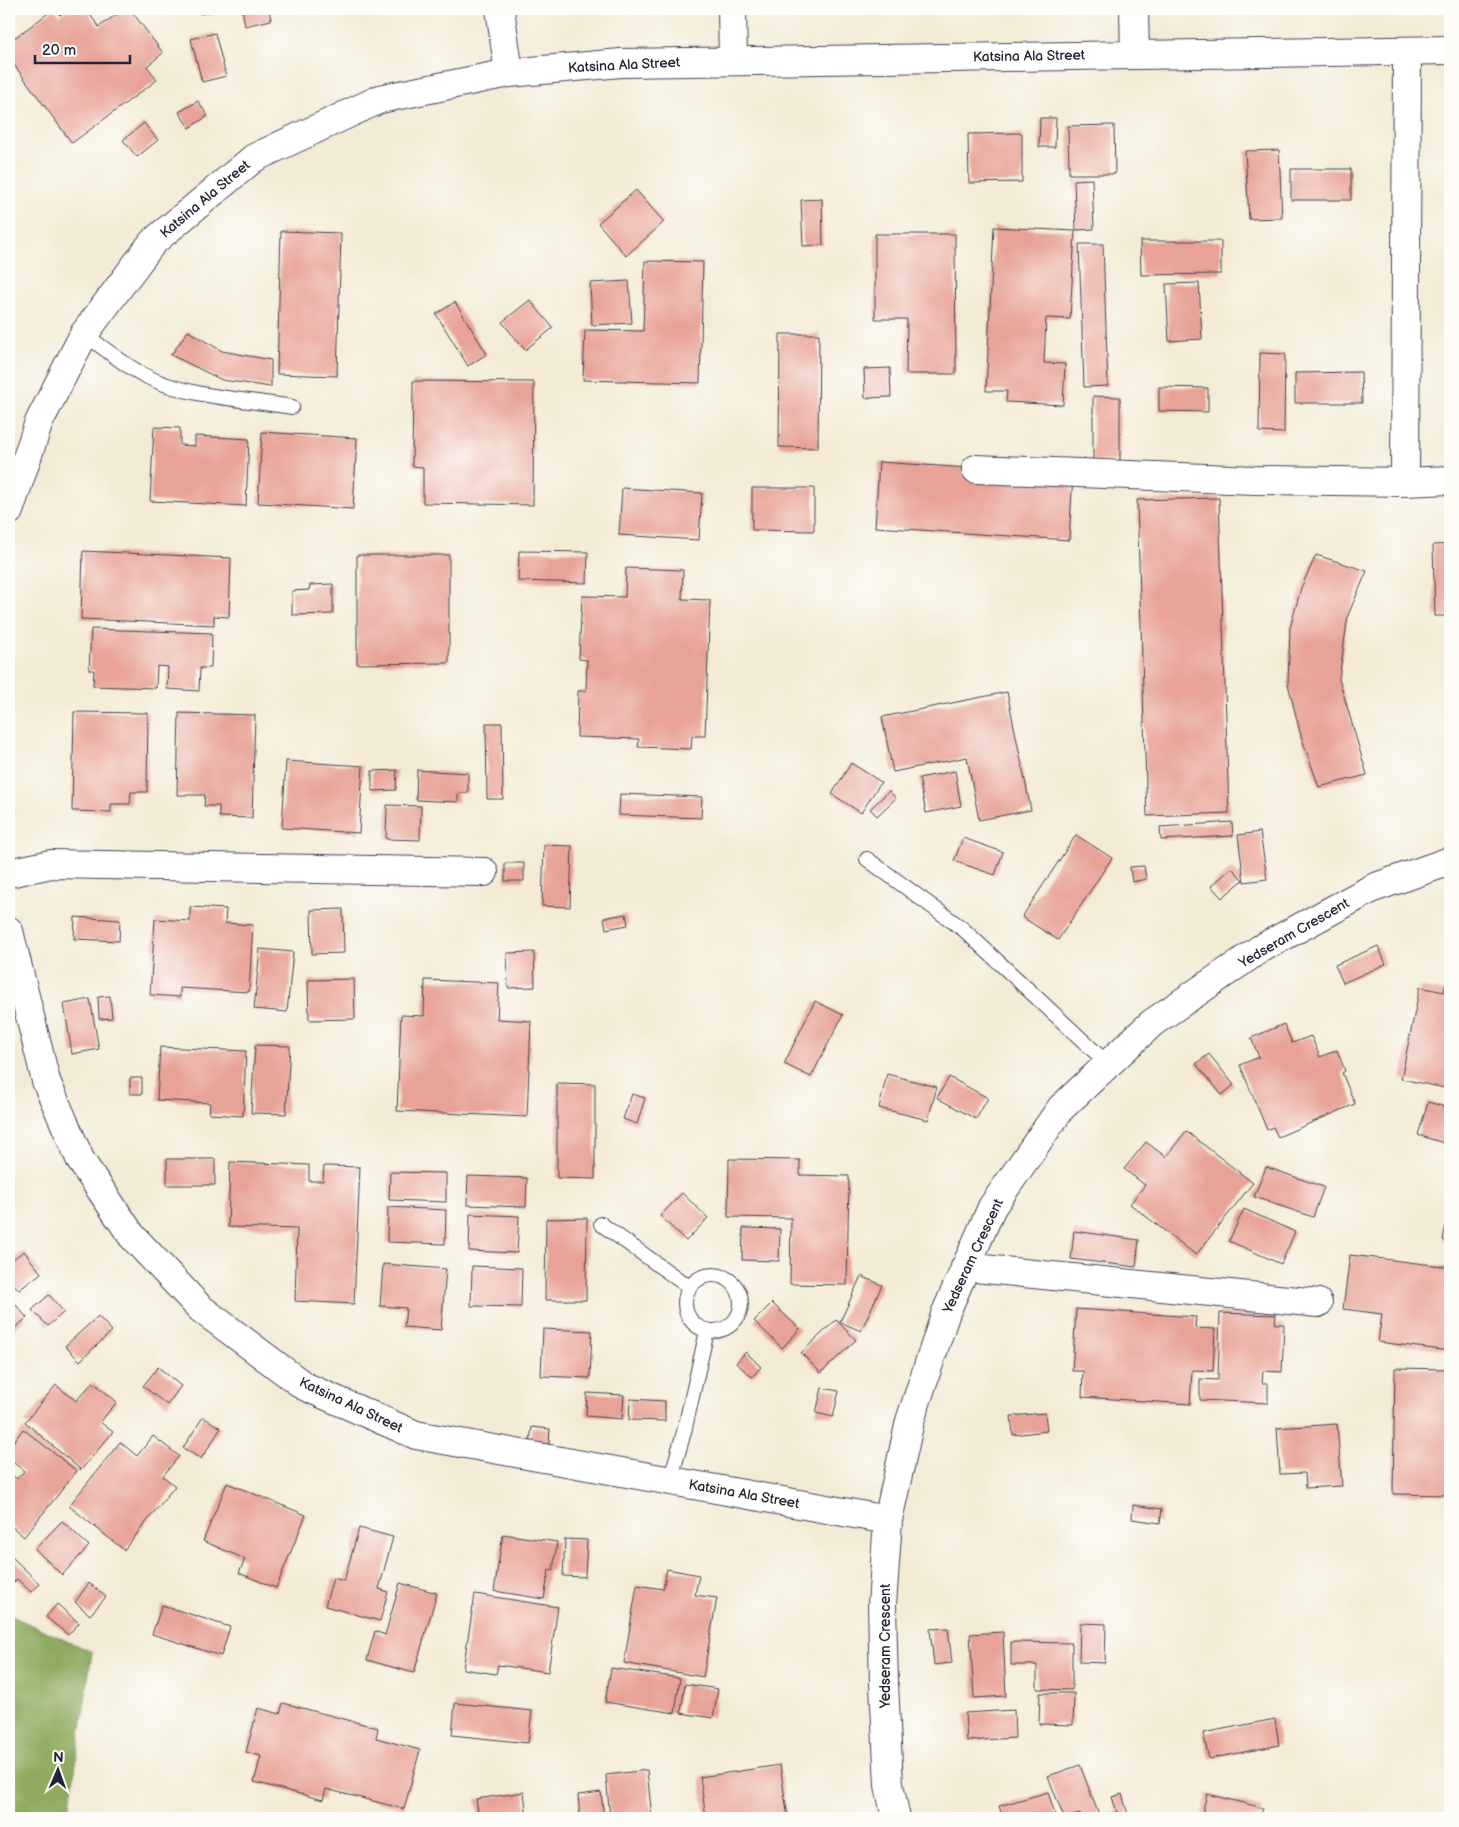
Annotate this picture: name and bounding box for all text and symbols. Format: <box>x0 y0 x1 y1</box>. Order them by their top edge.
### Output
scale bar <box>35 32 130 64</box>
text: 20 m <box>42 41 76 60</box>
street label: Katsina Ala Street <box>973 47 1086 65</box>
street label: Katsina Ala Street <box>568 54 681 76</box>
street label: Katsina Ala Street <box>157 156 254 242</box>
street label: Yedseram Crescent <box>1235 894 1353 972</box>
street label: Yedseram Crescent <box>939 1195 1007 1317</box>
street label: Katsina Ala Street <box>297 1374 406 1437</box>
street label: Katsina Ala Street <box>687 1476 801 1512</box>
street label: Yedseram Crescent <box>877 1583 894 1709</box>
north arrow <box>32 1744 82 1794</box>
text: N <box>53 1749 64 1766</box>

